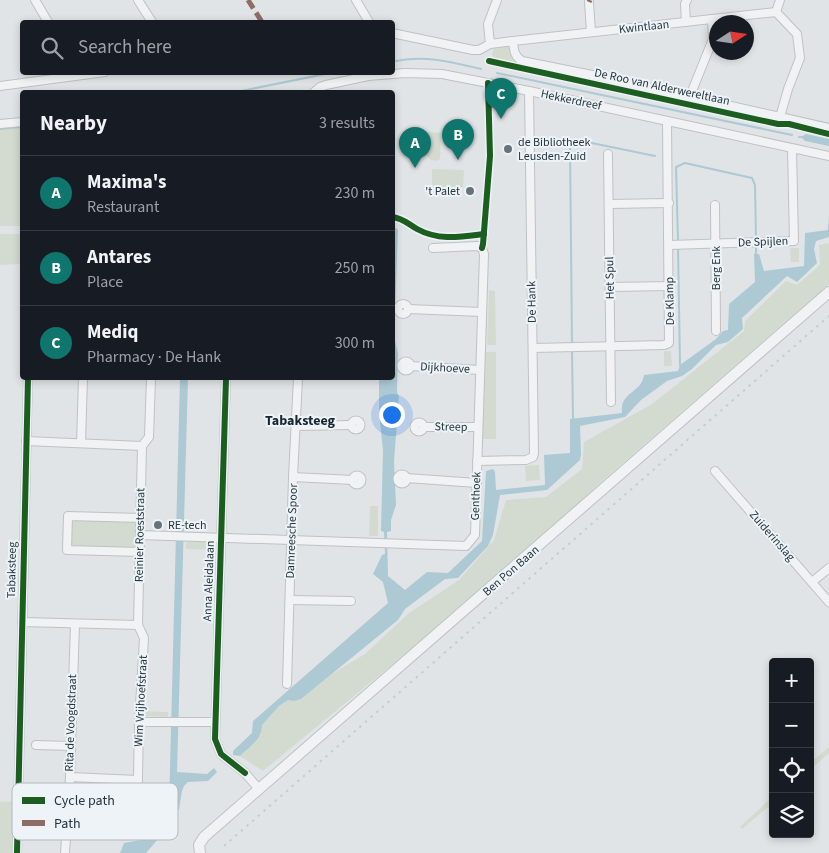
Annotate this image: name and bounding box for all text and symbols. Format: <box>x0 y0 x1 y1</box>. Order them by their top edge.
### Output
north arrow <box>709 15 754 60</box>
street label: Kwintlaan <box>618 16 670 38</box>
search box <box>20 20 395 75</box>
icon: search <box>38 34 66 62</box>
text: Search here <box>78 34 172 61</box>
street label: De Roo van Alderwereltlaan <box>593 64 731 110</box>
pin: C <box>485 78 517 119</box>
street label: Hekkerdreef <box>539 85 603 115</box>
text: Nearby <box>40 108 107 138</box>
text: 3 results <box>319 112 375 134</box>
pin: B <box>442 119 474 160</box>
pin: A <box>399 127 431 168</box>
place label: de Bibliotheek Leusden-Zuid <box>518 134 590 165</box>
marker: de Bibliotheek Leusden-Zuid <box>502 143 514 155</box>
text: Maxima's <box>87 169 167 196</box>
text: A <box>51 182 61 204</box>
text: 230 m <box>335 182 375 204</box>
place label: 't Palet <box>425 183 460 200</box>
marker: 't Palet <box>464 185 476 197</box>
text: Restaurant <box>87 196 160 218</box>
street label: De Spijlen <box>738 233 788 251</box>
text: Antares <box>87 244 151 271</box>
street label: Berg Enk <box>708 246 725 290</box>
street label: Het Spul <box>601 256 619 300</box>
text: B <box>51 257 61 279</box>
text: 250 m <box>335 257 375 279</box>
text: Place <box>87 271 123 293</box>
street label: De Klamp <box>661 276 679 325</box>
street label: De Hank <box>523 281 541 323</box>
text: Mediq <box>87 319 138 346</box>
text: C <box>51 332 61 354</box>
text: 300 m <box>335 332 375 354</box>
text: Pharmacy · De Hank <box>87 346 221 368</box>
street label: Dijkhoeve <box>420 358 470 378</box>
your location <box>379 402 405 428</box>
district label: Tabaksteeg <box>265 411 336 431</box>
street label: Streep <box>434 418 468 436</box>
street label: Genthoek <box>467 471 485 521</box>
street label: Damreesche Spoor <box>282 482 302 579</box>
street label: Reinier Roeststraat <box>131 488 149 582</box>
street label: Zuiderinslag <box>745 507 799 565</box>
place label: RE-tech <box>168 517 206 534</box>
marker: RE-tech <box>152 519 164 531</box>
street label: Anna Aleidalaan <box>199 540 219 622</box>
street label: Tabaksteeg <box>3 542 21 598</box>
street label: Ben Pon Baan <box>479 542 543 600</box>
street label: Wim Vrijhoefstraat <box>130 655 152 747</box>
map controls <box>769 658 814 838</box>
button: + <box>769 658 814 703</box>
street label: Rita de Voogdstraat <box>61 674 81 772</box>
button: − <box>769 703 814 748</box>
button: locate <box>769 748 814 793</box>
legend <box>12 783 178 840</box>
text: Cycle path <box>54 791 115 811</box>
button: layers <box>769 793 814 838</box>
text: Path <box>54 814 81 834</box>

